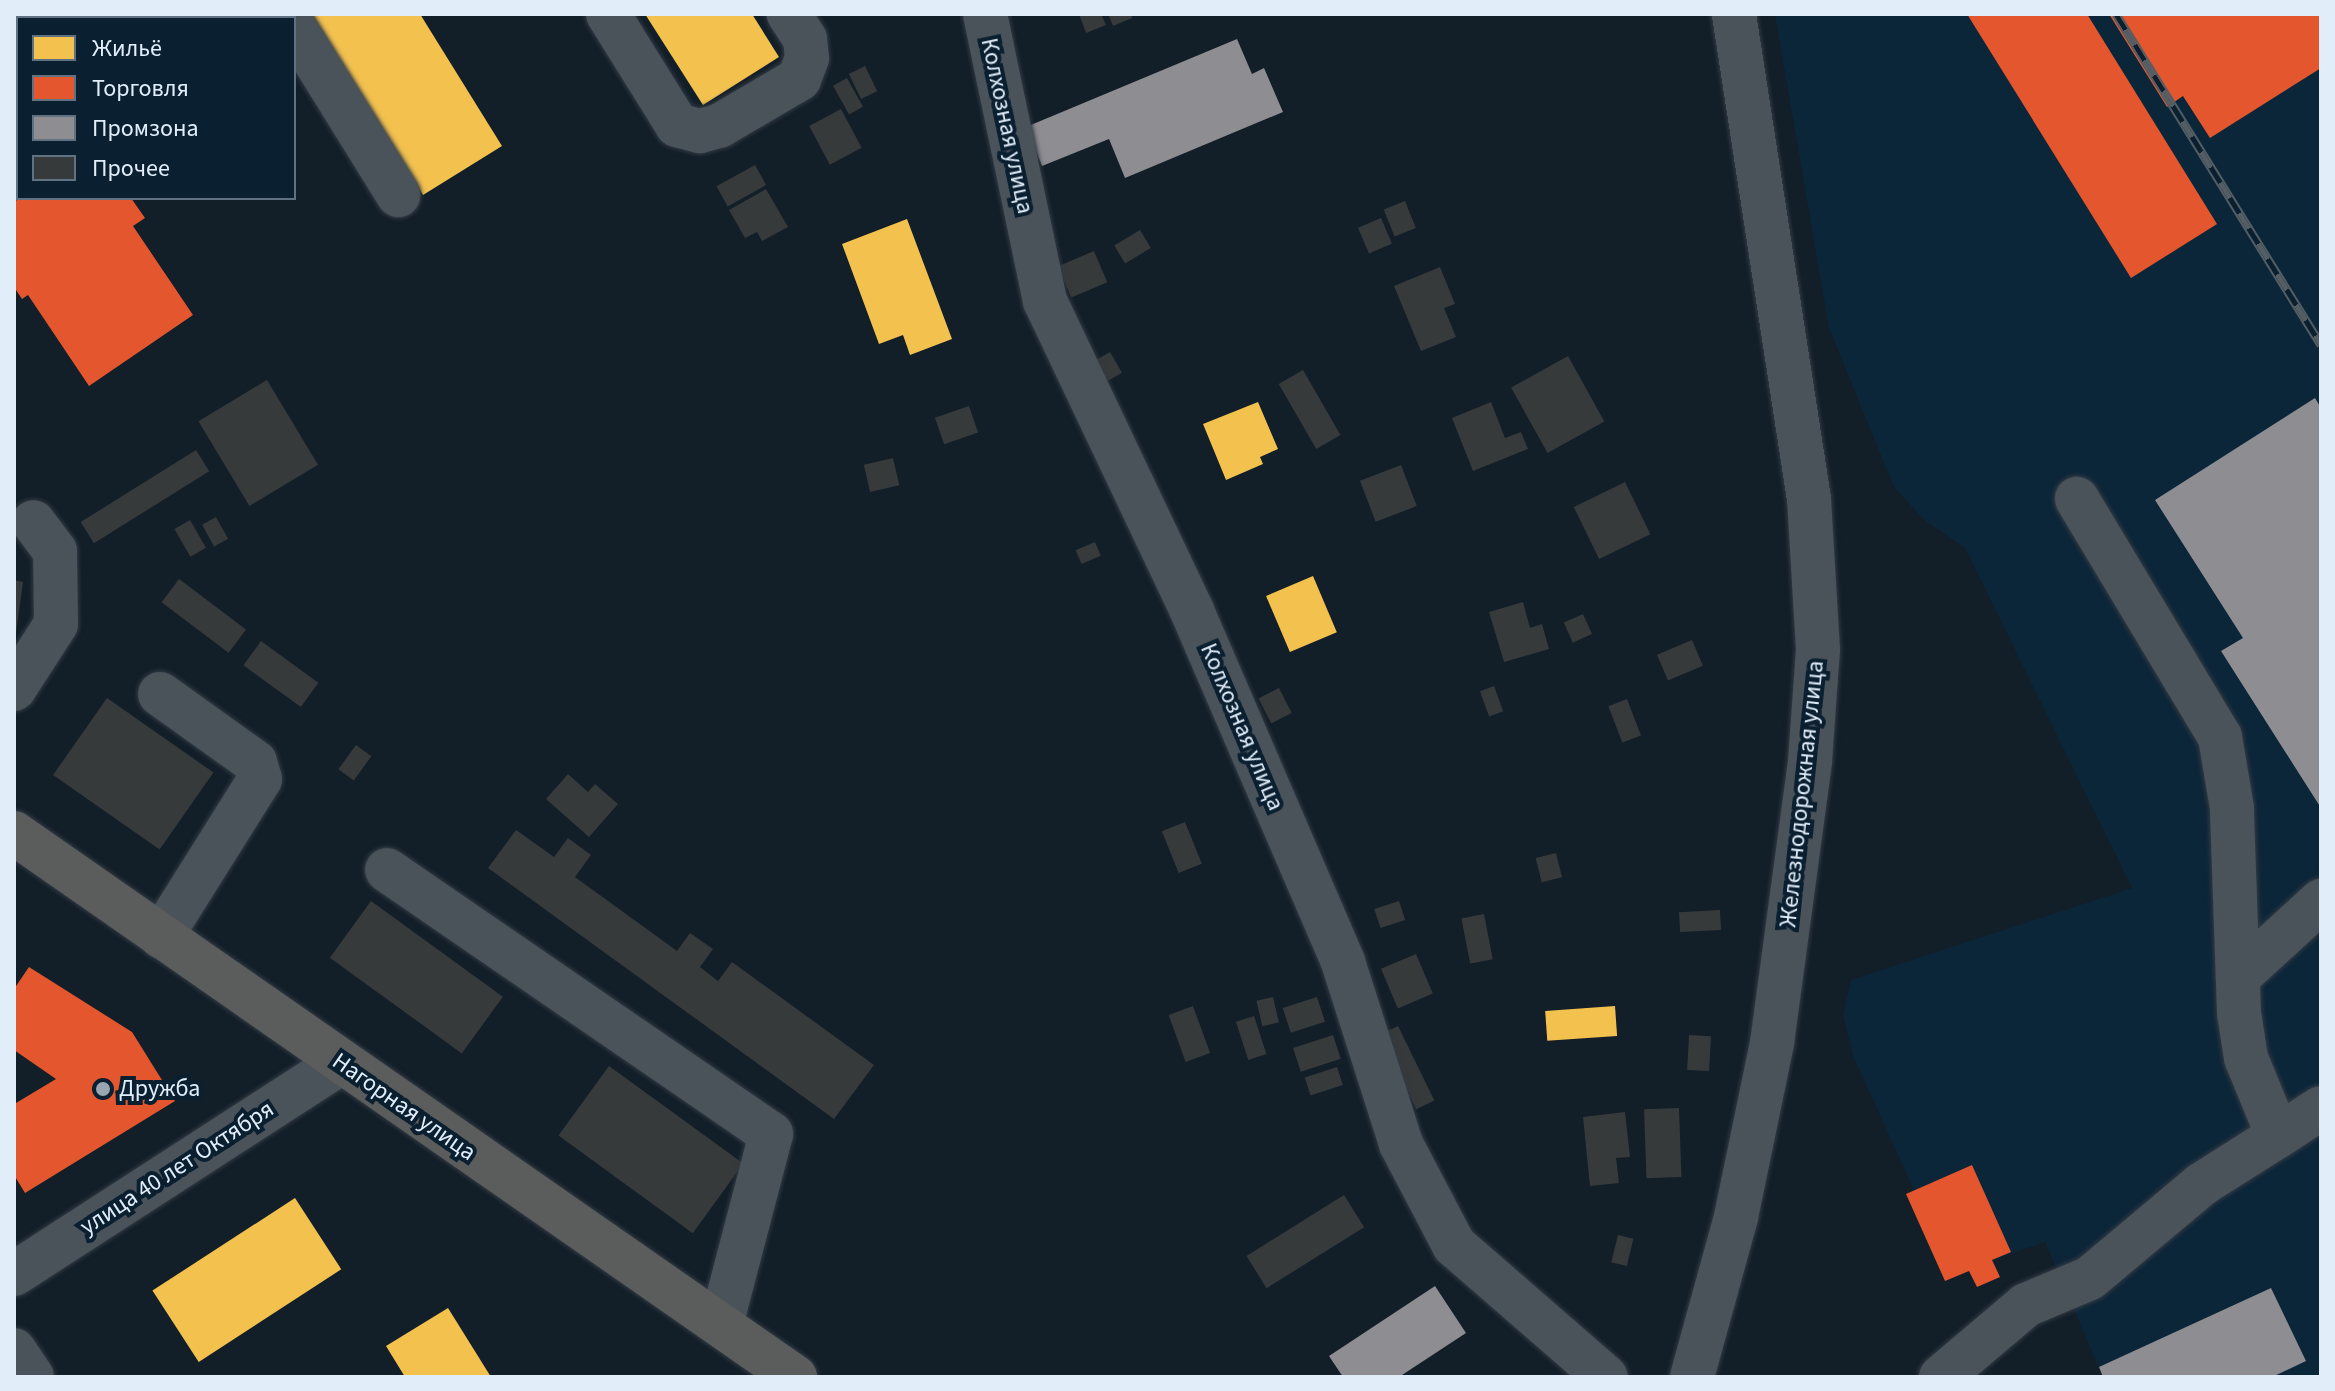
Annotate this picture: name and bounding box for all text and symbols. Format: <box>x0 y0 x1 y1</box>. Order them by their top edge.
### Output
legend <box>16 16 296 200</box>
text: Жильё <box>92 31 162 66</box>
street label: Колхозная улица <box>974 35 1040 217</box>
text: Торговля <box>92 71 189 106</box>
text: Промзона <box>92 111 199 146</box>
text: Прочее <box>92 151 170 186</box>
street label: Колхозная улица <box>1194 639 1290 815</box>
street label: Железнодорожная улица <box>1774 659 1830 929</box>
street label: Нагорная улица <box>327 1047 481 1167</box>
place label: Дружба <box>119 1075 200 1103</box>
marker: Дружба <box>94 1080 112 1098</box>
street label: улица 40 лет Октября <box>75 1095 279 1241</box>

